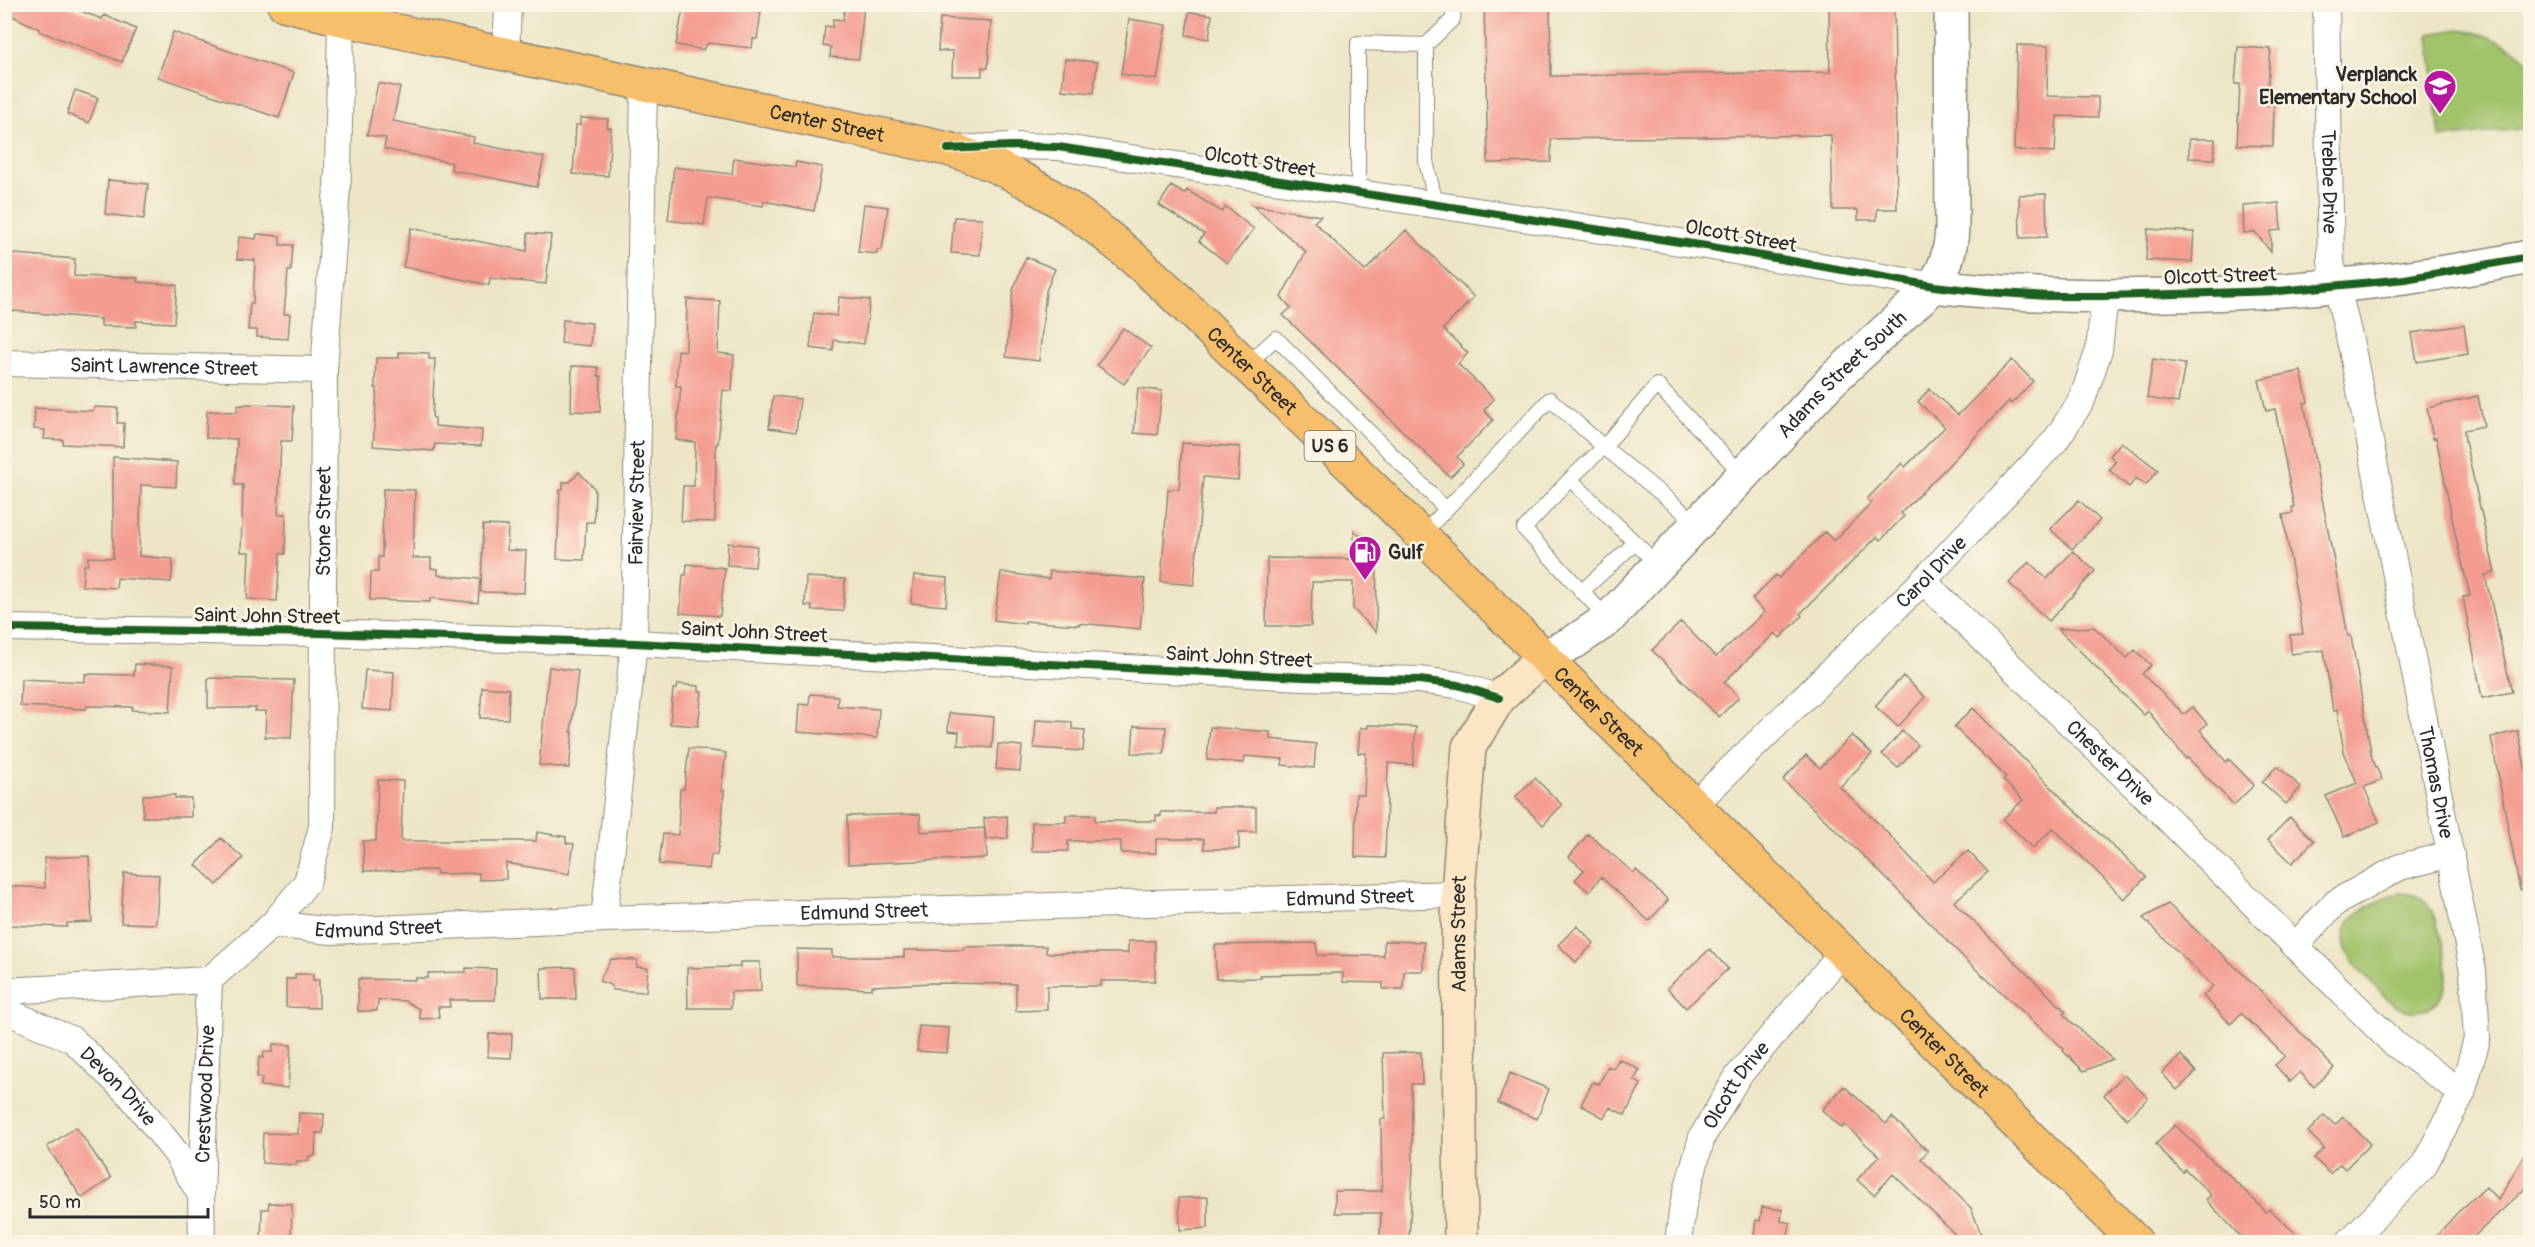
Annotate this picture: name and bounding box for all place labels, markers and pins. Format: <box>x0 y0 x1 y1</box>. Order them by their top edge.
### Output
place label: Verplanck Elementary School <box>2259 62 2418 110</box>
school or university icon: Verplanck Elementary School <box>2422 68 2458 115</box>
fuel station icon: Gulf <box>1347 534 1383 581</box>
place label: Gulf <box>1388 540 1425 565</box>

